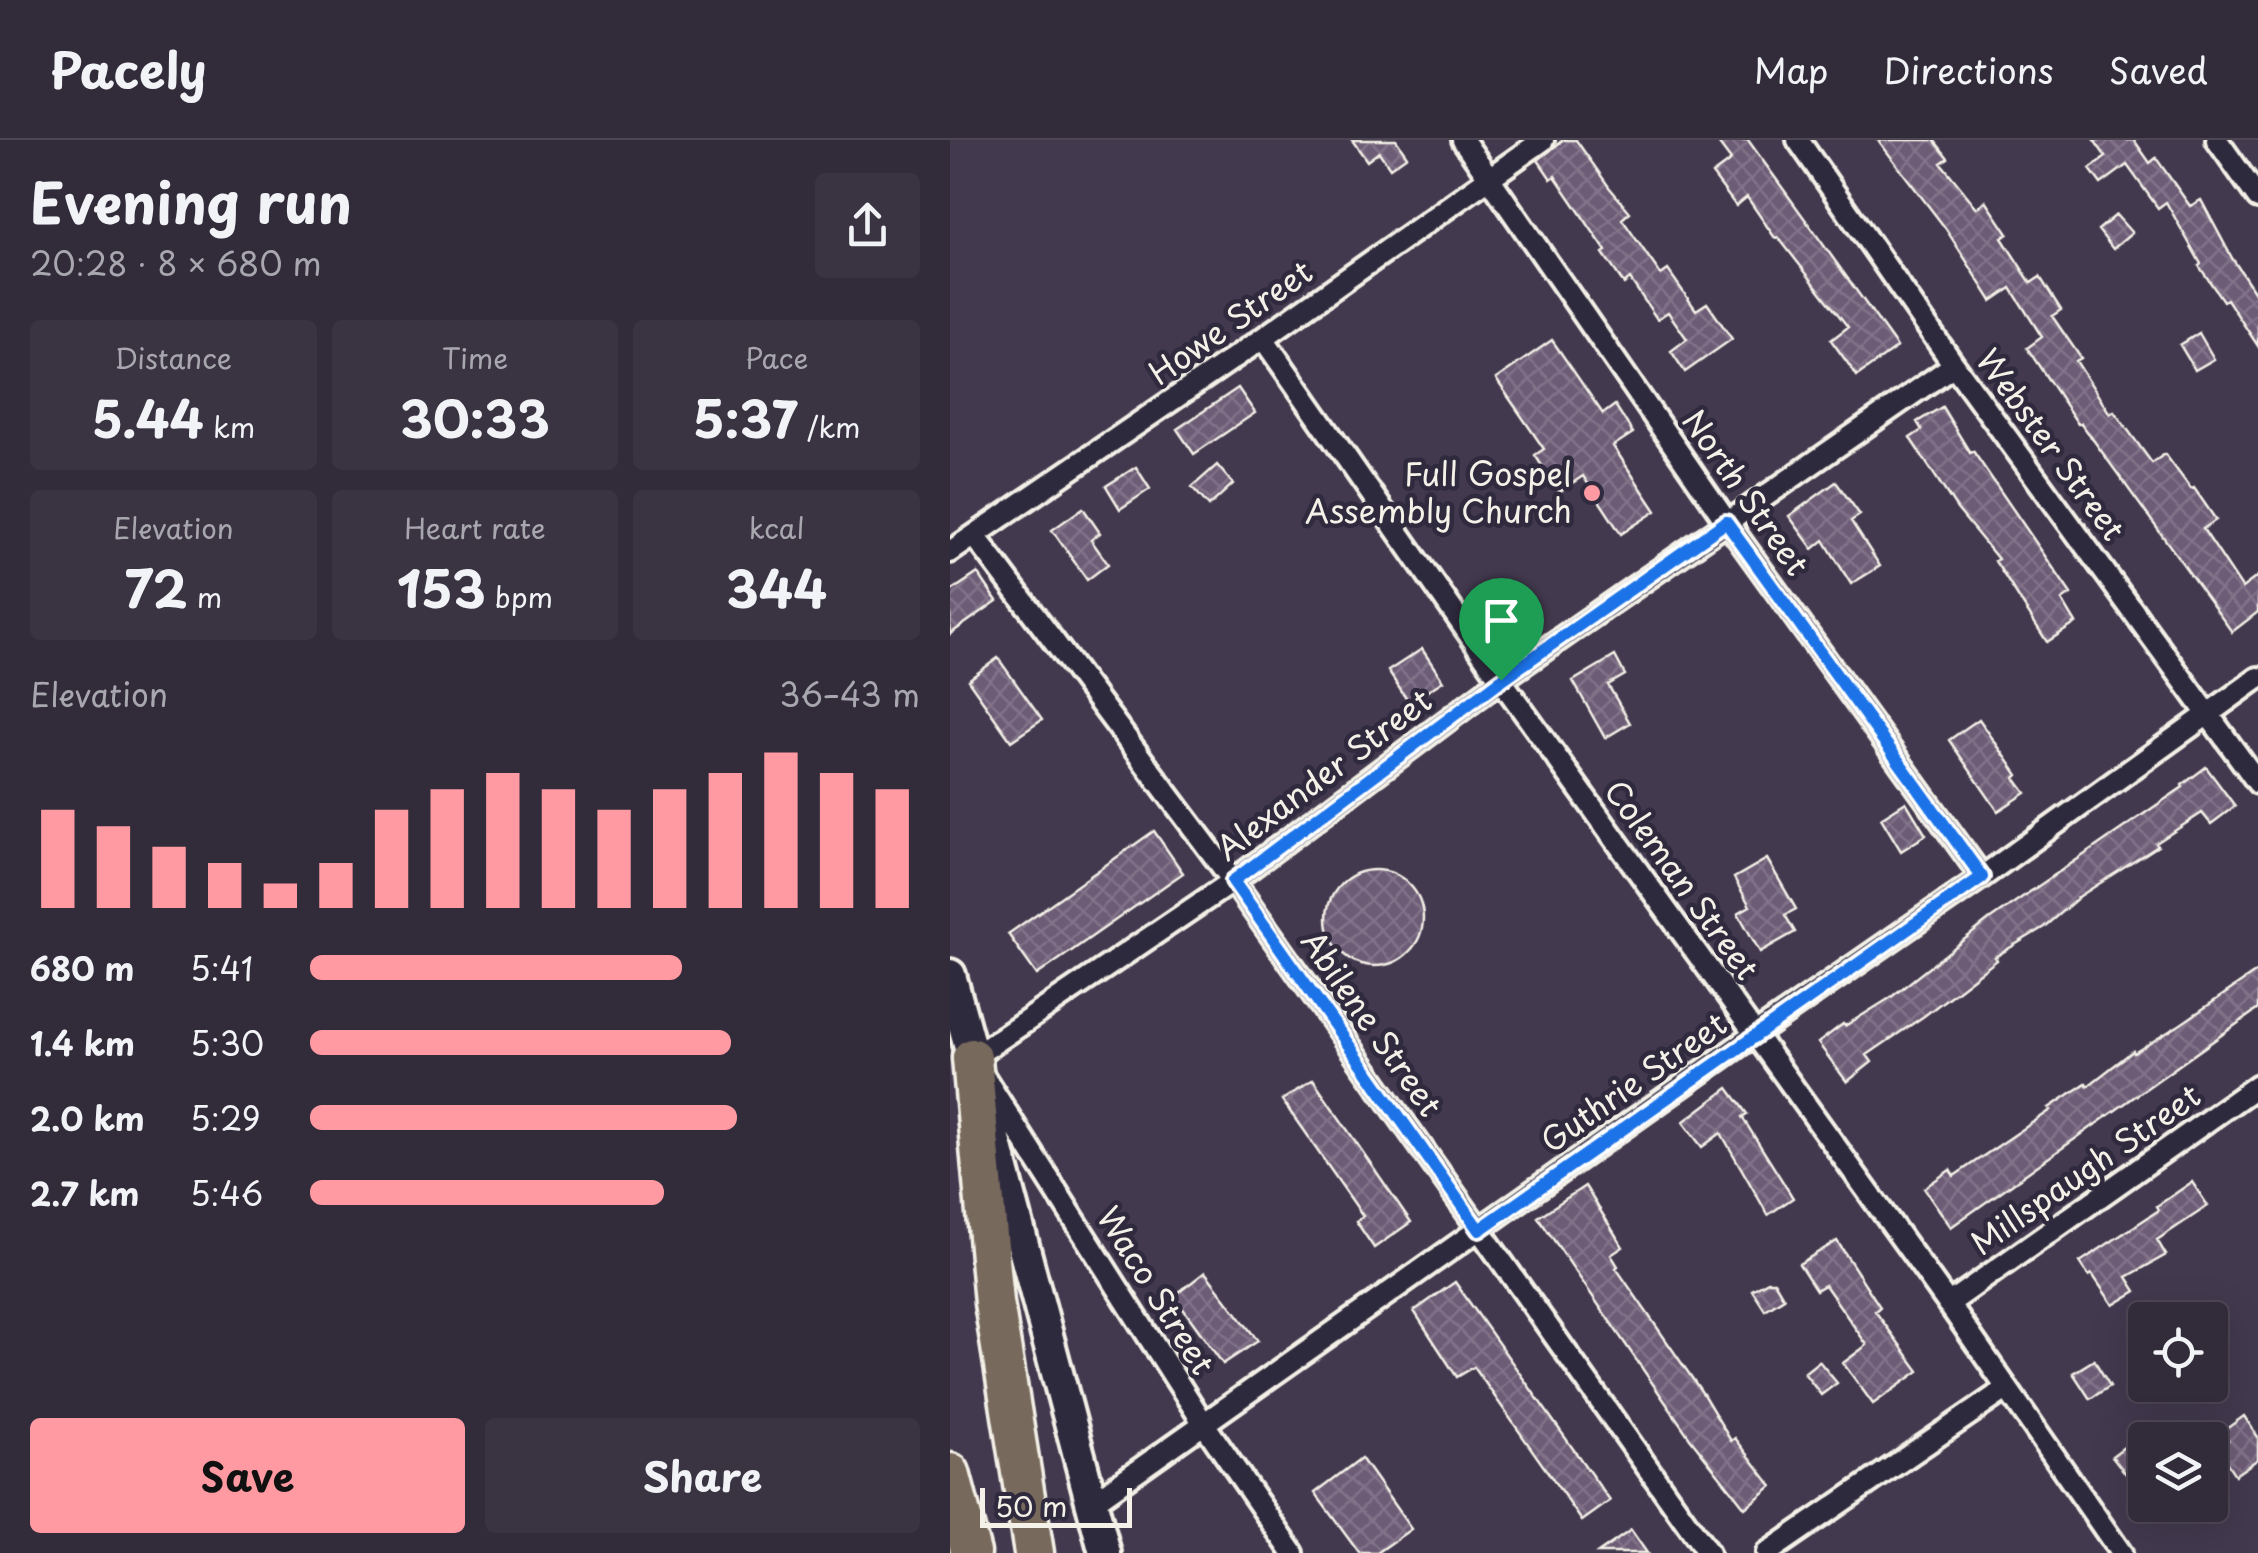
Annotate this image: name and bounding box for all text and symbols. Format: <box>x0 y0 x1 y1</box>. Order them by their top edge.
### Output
text: Pacely <box>50 33 207 105</box>
text: Map <box>1754 43 1828 96</box>
text: Directions <box>1883 43 2054 96</box>
text: Saved <box>2109 43 2208 96</box>
text: Evening run <box>30 160 352 243</box>
button: share <box>815 173 920 278</box>
text: 20:28 · 8 × 680 m <box>30 239 322 287</box>
street label: Howe Street <box>1138 247 1322 396</box>
text: Distance <box>115 336 232 379</box>
text: Time <box>442 336 508 379</box>
text: Pace <box>745 336 808 379</box>
street label: Webster Street <box>1966 338 2138 550</box>
text: 5.44 <box>92 379 204 455</box>
text: 30:33 <box>400 379 550 455</box>
text: 5:37 <box>693 379 798 455</box>
street label: North Street <box>1672 399 1822 585</box>
text: km <box>204 405 255 448</box>
text: /km <box>798 405 861 448</box>
place label: Full Gospel Assembly Church <box>1305 449 1572 534</box>
marker: Full Gospel Assembly Church <box>1581 482 1603 504</box>
text: Elevation <box>113 506 234 549</box>
text: Heart rate <box>404 506 546 549</box>
text: kcal <box>749 506 805 549</box>
text: 72 <box>124 549 188 625</box>
text: 153 <box>397 549 486 625</box>
text: 344 <box>726 549 827 625</box>
text: m <box>188 575 222 618</box>
text: bpm <box>486 575 553 618</box>
pin <box>1459 578 1544 681</box>
icon: arrive <box>1474 593 1529 648</box>
text: Elevation <box>30 670 168 718</box>
text: 36–43 m <box>779 670 920 718</box>
street label: Alexander Street <box>1205 676 1441 871</box>
street label: Coleman Street <box>1594 769 1772 989</box>
street label: Abilene Street <box>1291 920 1455 1126</box>
text: 680 m <box>30 944 134 992</box>
text: 5:41 <box>190 944 253 992</box>
street label: Guthrie Street <box>1530 999 1736 1163</box>
text: 1.4 km <box>30 1019 135 1067</box>
text: 5:30 <box>190 1019 264 1067</box>
street label: Millspaugh Street <box>1960 1071 2209 1266</box>
text: 2.0 km <box>30 1094 145 1142</box>
text: 5:29 <box>190 1094 261 1142</box>
text: 2.7 km <box>30 1169 140 1217</box>
text: 5:46 <box>190 1169 263 1217</box>
street label: Waco Street <box>1086 1196 1228 1383</box>
map controls <box>2128 1302 2228 1522</box>
button: locate <box>2128 1302 2228 1402</box>
button: Save <box>30 1418 465 1533</box>
button: Share <box>485 1418 920 1533</box>
button: layers <box>2128 1422 2228 1522</box>
scale bar <box>980 1483 1132 1528</box>
text: 50 m <box>995 1484 1068 1527</box>

